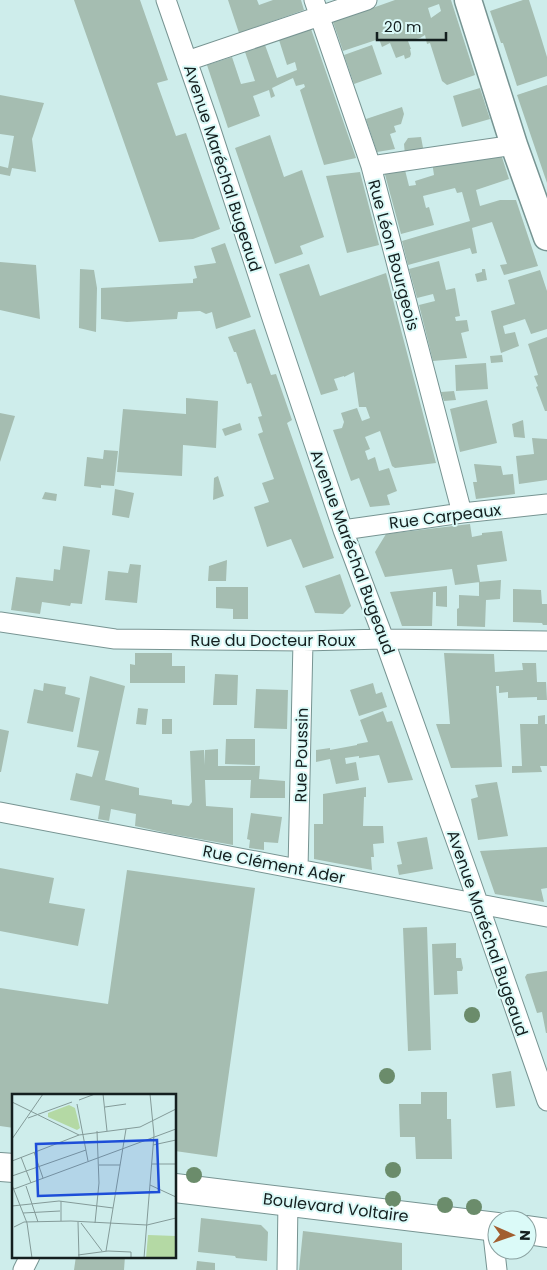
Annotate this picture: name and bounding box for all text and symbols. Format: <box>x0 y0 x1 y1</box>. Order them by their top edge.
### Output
scale bar <box>377 10 446 42</box>
text: 20 m <box>384 16 422 37</box>
street label: Avenue Maréchal Bugeaud <box>178 62 267 275</box>
street label: Rue Léon Bourgeois <box>362 177 425 333</box>
street label: Avenue Maréchal Bugeaud <box>305 447 400 658</box>
street label: Rue Carpeaux <box>388 498 503 535</box>
street label: Rue du Docteur Roux <box>191 629 356 652</box>
street label: Rue Poussin <box>289 707 314 803</box>
street label: Avenue Maréchal Bugeaud <box>441 827 534 1039</box>
street label: Rue Clément Ader <box>201 839 347 890</box>
inset map <box>12 1094 176 1258</box>
street label: Boulevard Voltaire <box>262 1187 410 1228</box>
north arrow <box>487 1210 537 1260</box>
text: N <box>515 1230 535 1241</box>

